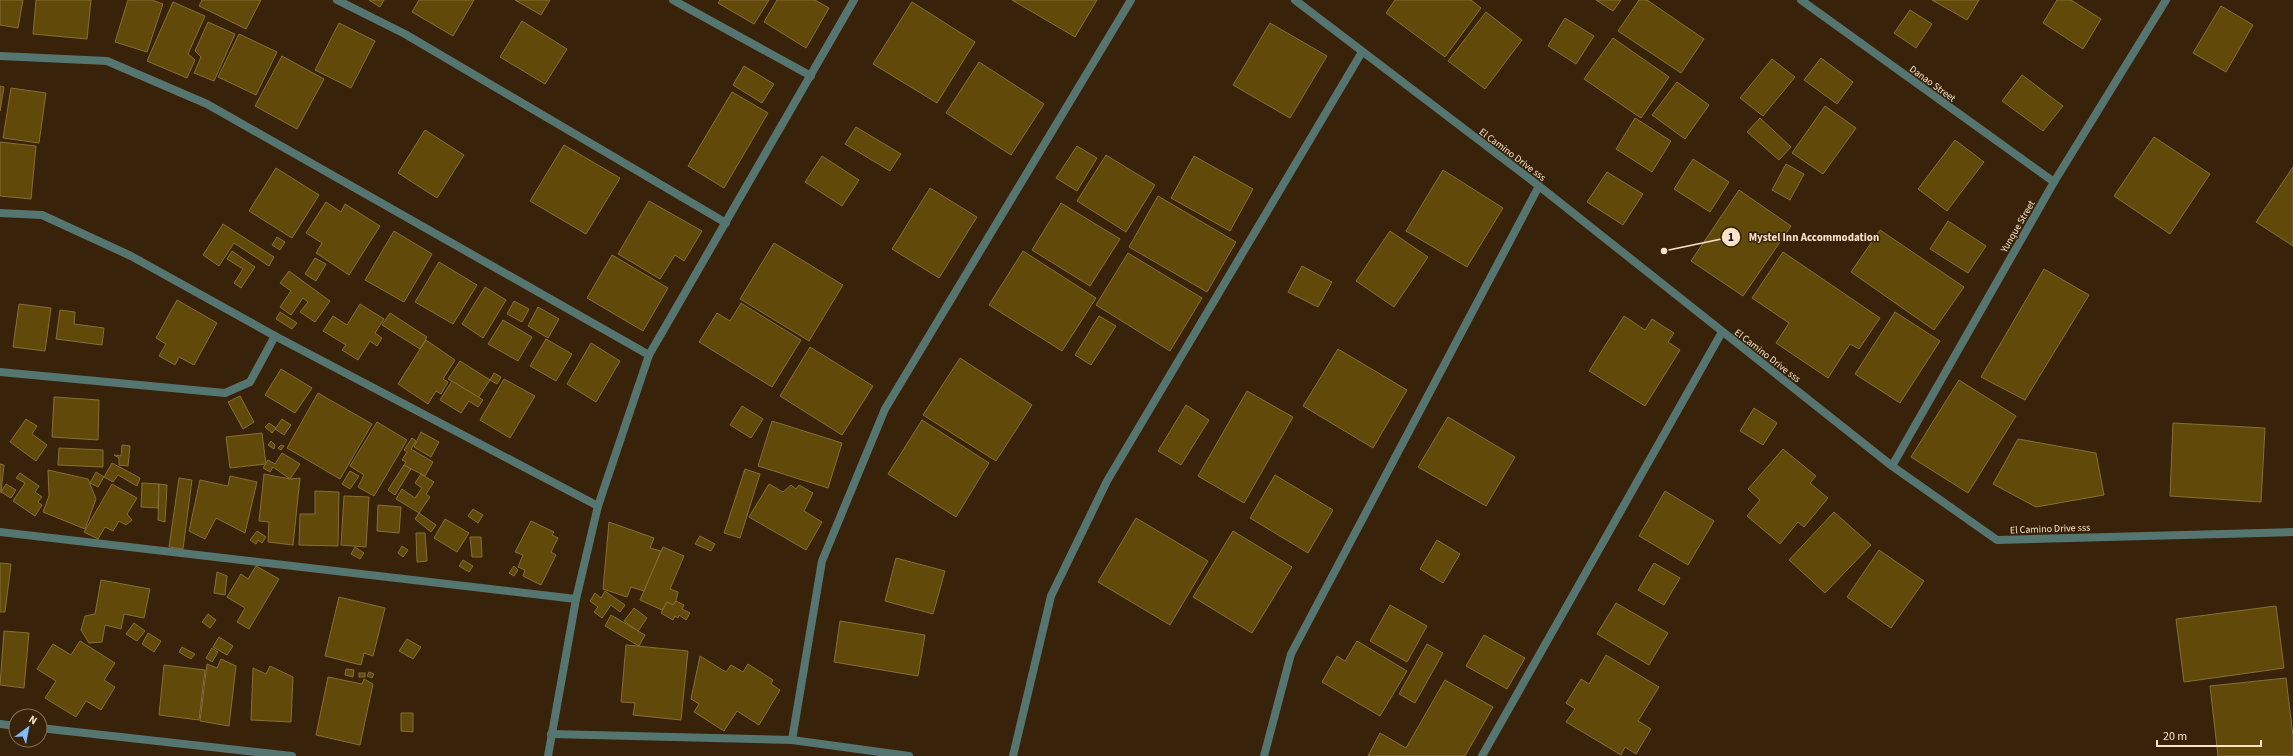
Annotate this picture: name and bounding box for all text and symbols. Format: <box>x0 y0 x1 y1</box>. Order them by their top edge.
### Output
street label: Danao Street <box>1906 62 1959 106</box>
street label: El Camino Drive sss <box>1476 125 1549 185</box>
street label: Yunque Street <box>1997 197 2039 256</box>
callout: Mystel Inn Accommodation <box>1721 226 1887 249</box>
text: 1 <box>1728 229 1734 246</box>
text: Mystel Inn Accommodation <box>1749 230 1879 245</box>
street label: El Camino Drive sss <box>1731 326 1803 386</box>
street label: El Camino Drive sss <box>2010 521 2090 537</box>
north arrow <box>8 708 48 748</box>
text: N <box>26 712 40 728</box>
scale bar <box>2157 722 2261 748</box>
text: 20 m <box>2163 728 2187 745</box>

